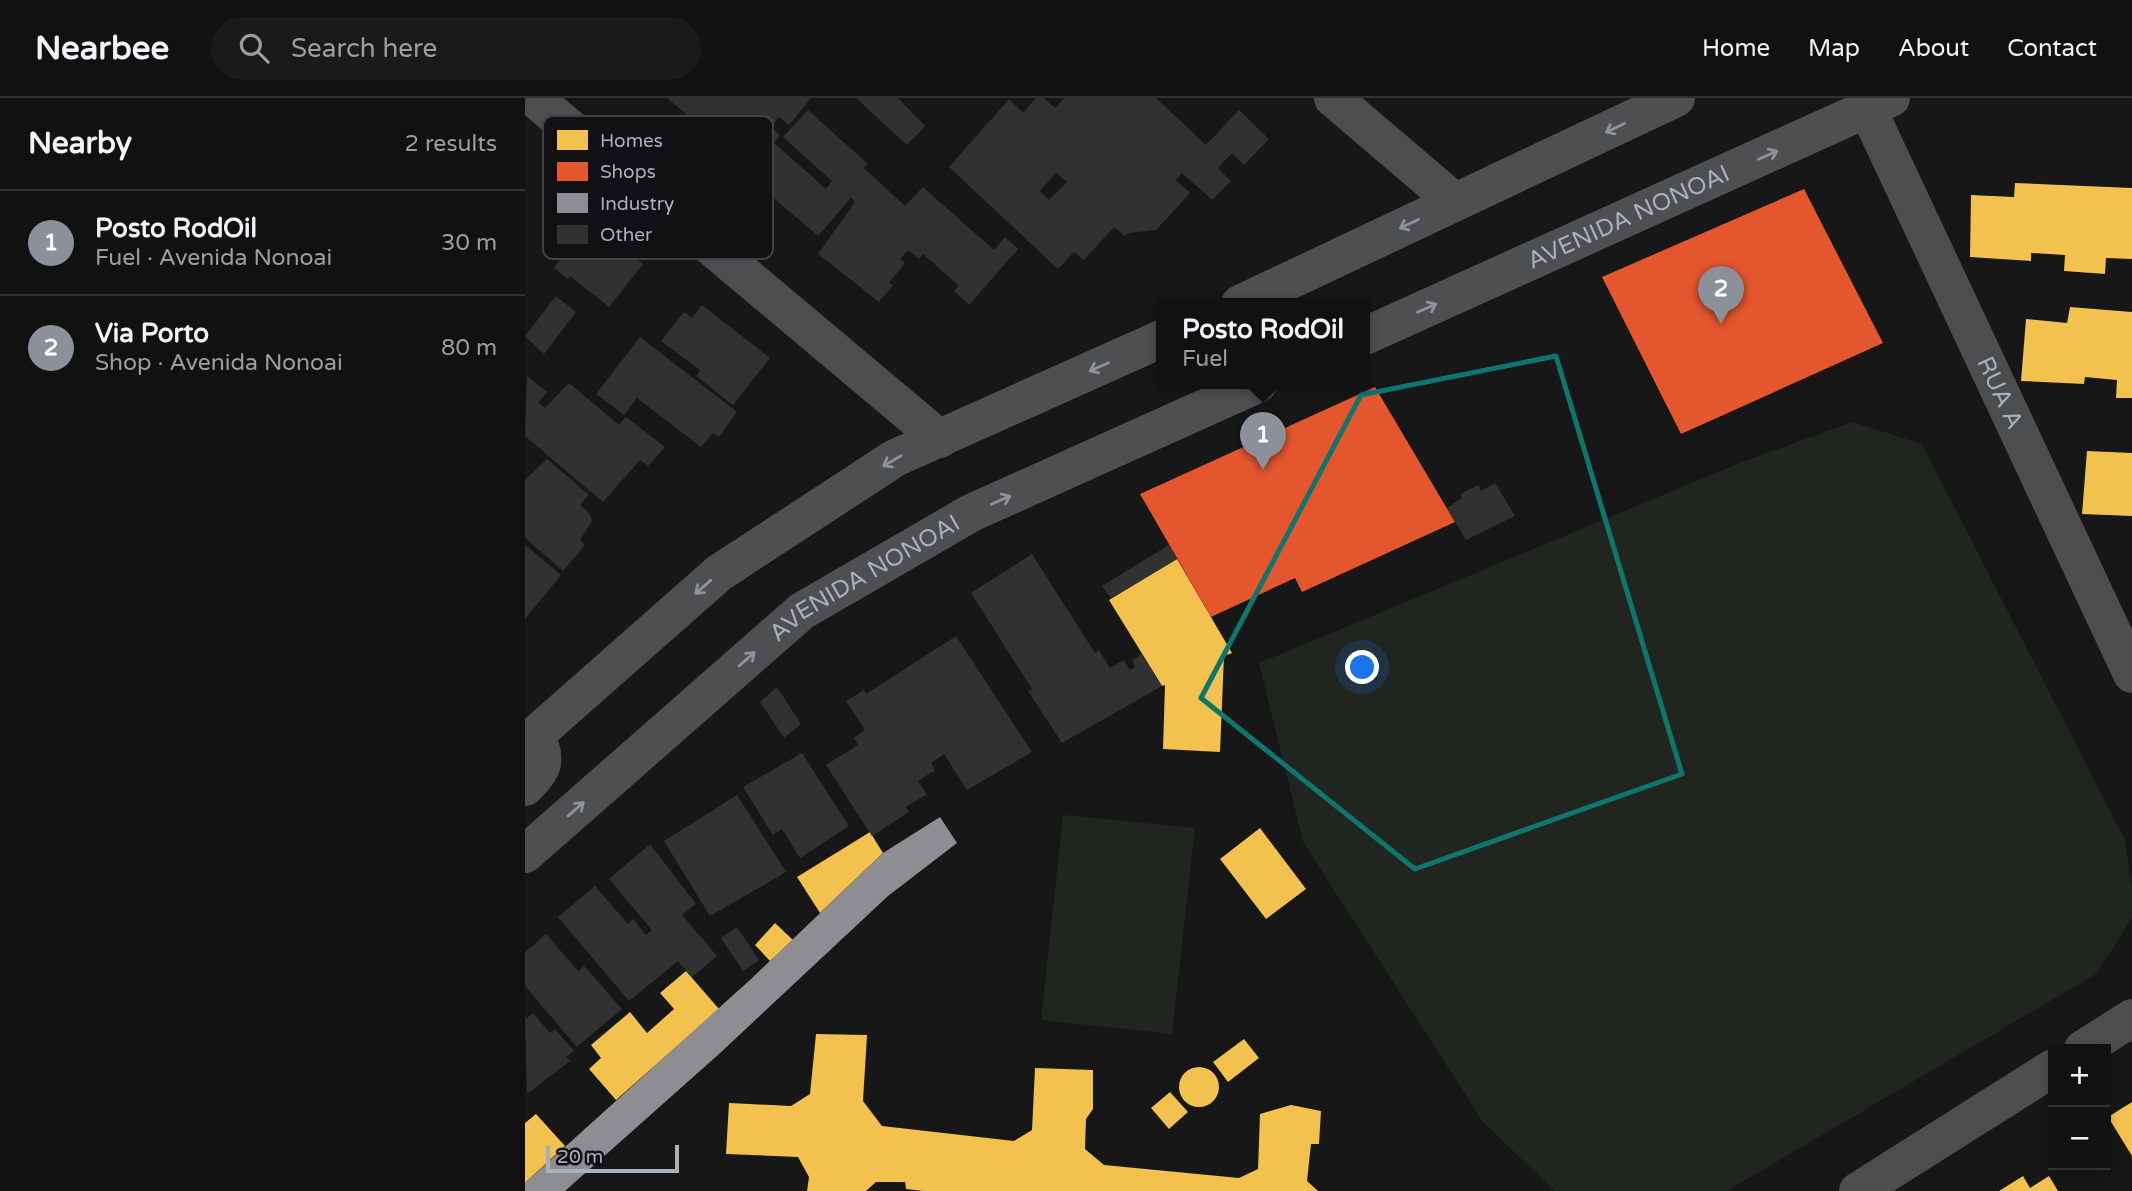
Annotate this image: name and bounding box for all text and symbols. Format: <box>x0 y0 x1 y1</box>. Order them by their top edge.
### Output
search box <box>211 17 701 80</box>
text: Nearbee <box>35 29 169 68</box>
icon: search <box>235 29 273 67</box>
text: Search here <box>291 33 437 64</box>
text: Home <box>1702 34 1770 63</box>
text: Map <box>1808 34 1860 63</box>
text: About <box>1898 34 1969 63</box>
text: Contact <box>2007 34 2097 63</box>
legend <box>543 116 773 259</box>
one-way arrow <box>1605 121 1626 135</box>
text: Nearby <box>28 125 132 162</box>
text: 2 results <box>404 130 497 158</box>
text: Homes <box>600 130 663 152</box>
one-way arrow <box>1757 148 1778 161</box>
street label: AVENIDA NONOAI <box>1523 159 1734 275</box>
text: Shops <box>600 161 656 183</box>
text: Industry <box>600 193 674 215</box>
text: Posto RodOil <box>95 213 257 244</box>
one-way arrow <box>1399 218 1420 232</box>
text: Other <box>600 224 653 246</box>
text: 1 <box>44 229 58 257</box>
text: 30 m <box>441 229 497 257</box>
text: Fuel · Avenida Nonoai <box>95 244 332 272</box>
pin: 2 <box>1698 266 1744 324</box>
popup <box>1156 298 1370 389</box>
one-way arrow <box>1416 301 1437 315</box>
text: Posto RodOil <box>1182 314 1344 345</box>
text: Via Porto <box>95 318 209 349</box>
text: 2 <box>44 334 58 362</box>
text: 80 m <box>441 334 497 362</box>
text: Fuel <box>1182 345 1228 373</box>
text: Shop · Avenida Nonoai <box>95 349 343 377</box>
street label: RUA A <box>1971 352 2030 434</box>
one-way arrow <box>1089 361 1110 374</box>
pin: 1 <box>1240 412 1286 470</box>
one-way arrow <box>883 454 903 468</box>
one-way arrow <box>990 493 1011 506</box>
street label: AVENIDA NONOAI <box>763 508 965 648</box>
one-way arrow <box>694 579 712 595</box>
your location <box>1345 650 1379 684</box>
one-way arrow <box>738 651 756 667</box>
one-way arrow <box>567 801 585 817</box>
map controls <box>2048 1044 2111 1170</box>
button: + <box>2048 1044 2111 1107</box>
button: − <box>2048 1107 2111 1170</box>
scale bar <box>546 1142 679 1174</box>
text: 20 m <box>557 1146 603 1168</box>

